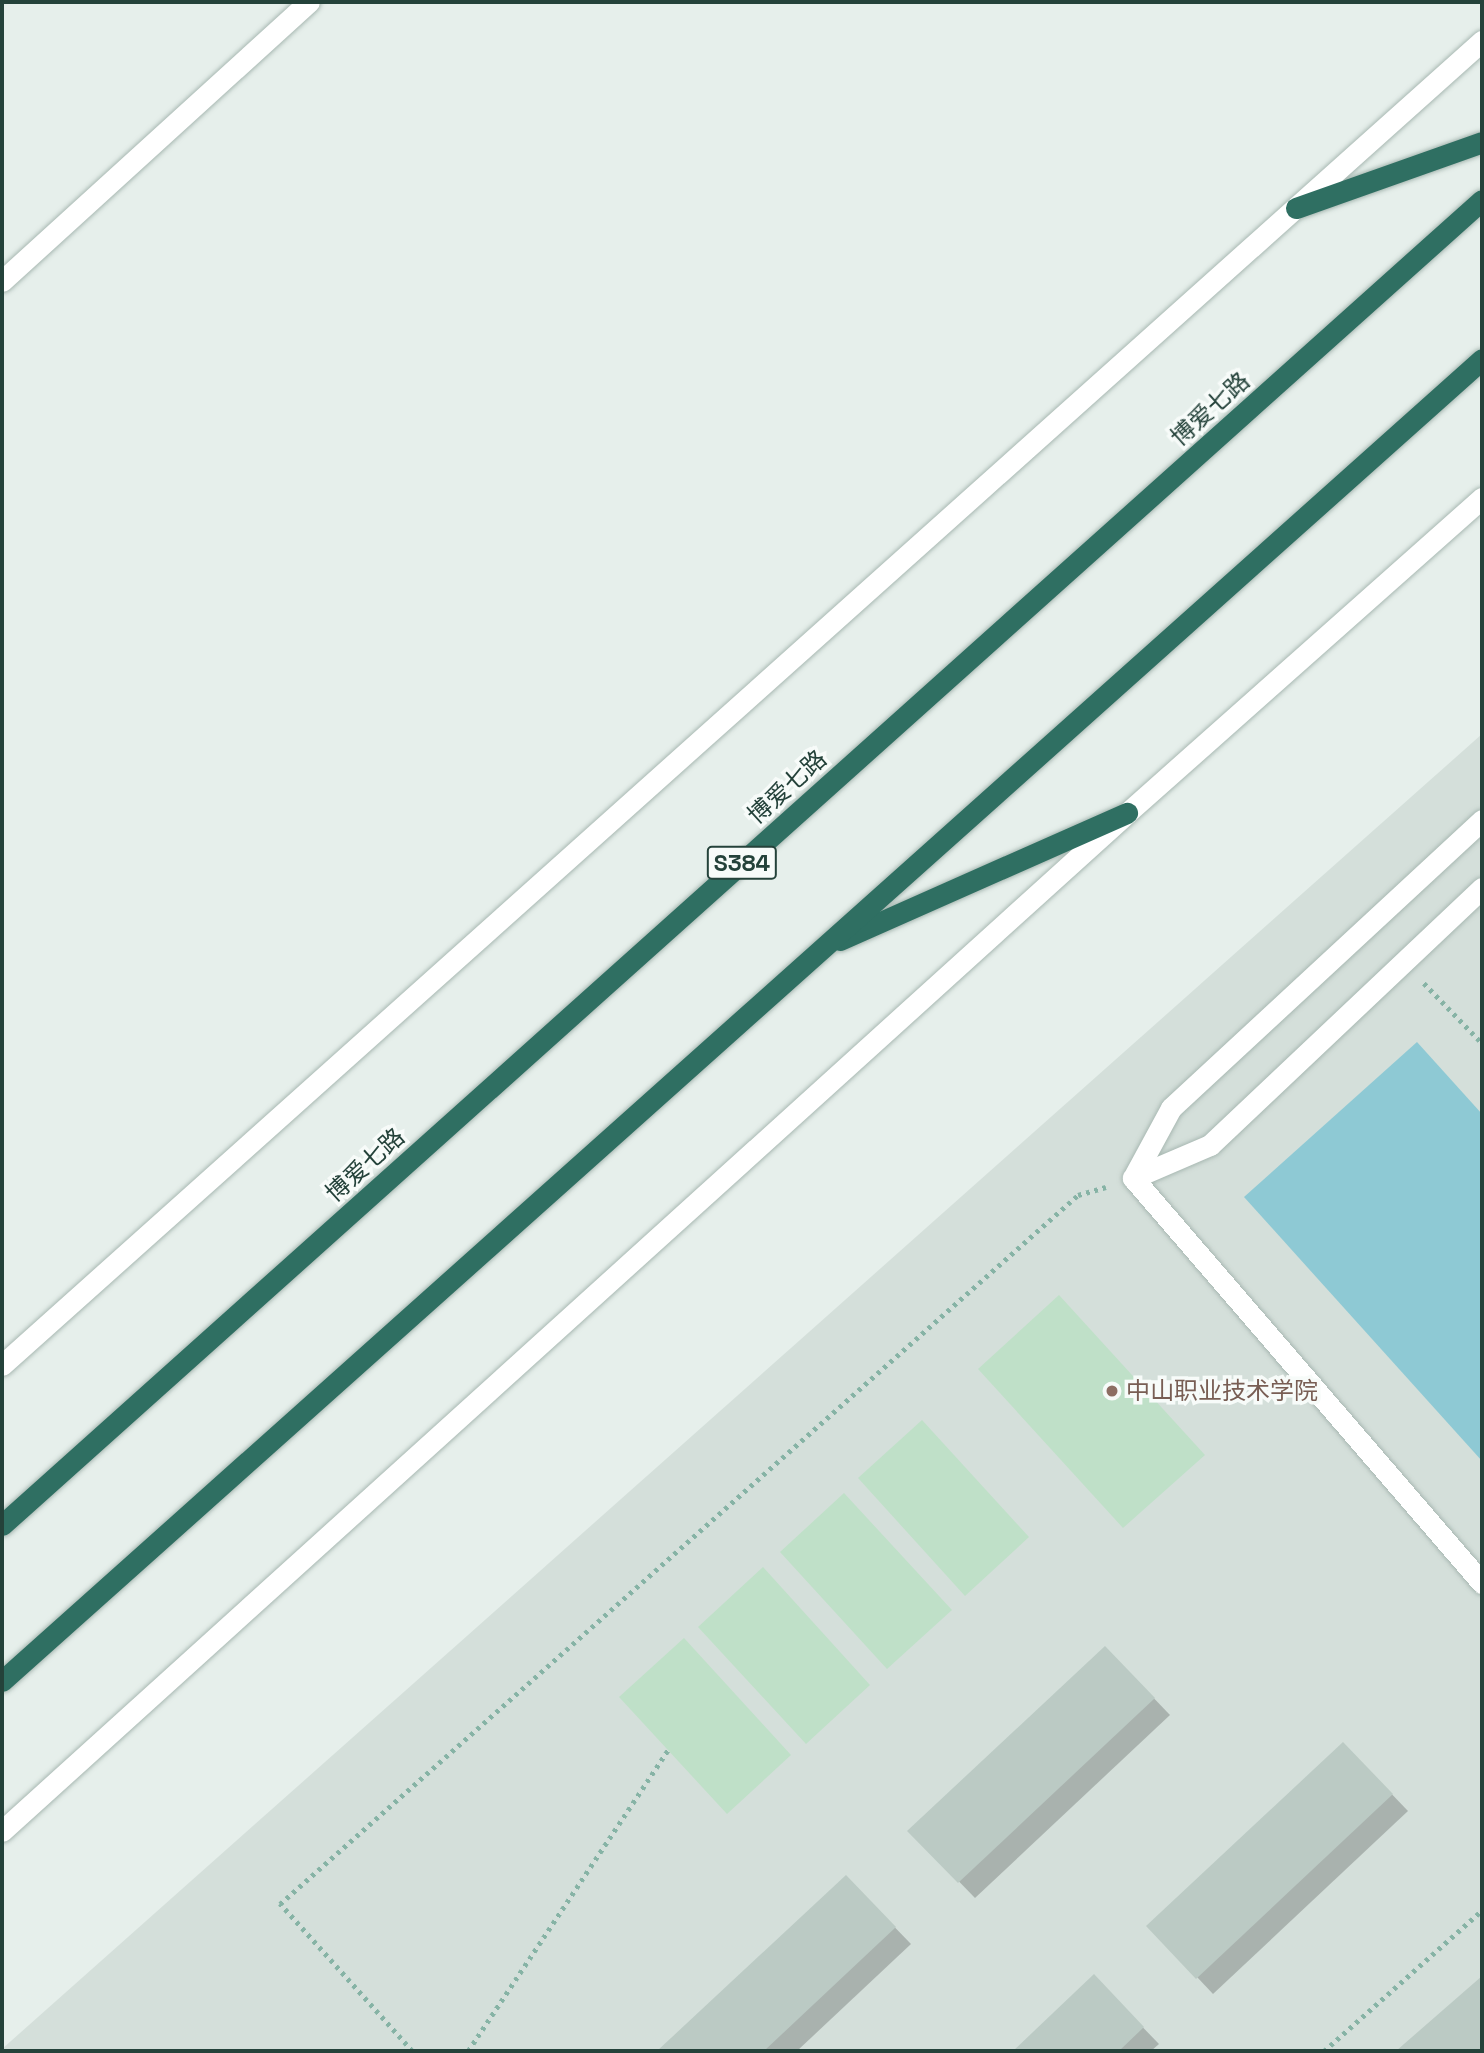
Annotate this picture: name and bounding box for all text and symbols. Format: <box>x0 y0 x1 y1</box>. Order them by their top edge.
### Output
street label: 博爱七路 <box>1165 366 1255 452</box>
street label: 博爱七路 <box>742 744 832 830</box>
road number: S384 <box>705 844 779 883</box>
street label: 博爱七路 <box>320 1122 410 1208</box>
place label: 中山职业技术学院 <box>1126 1377 1318 1405</box>
marker: 中山职业技术学院 <box>1104 1383 1120 1399</box>

